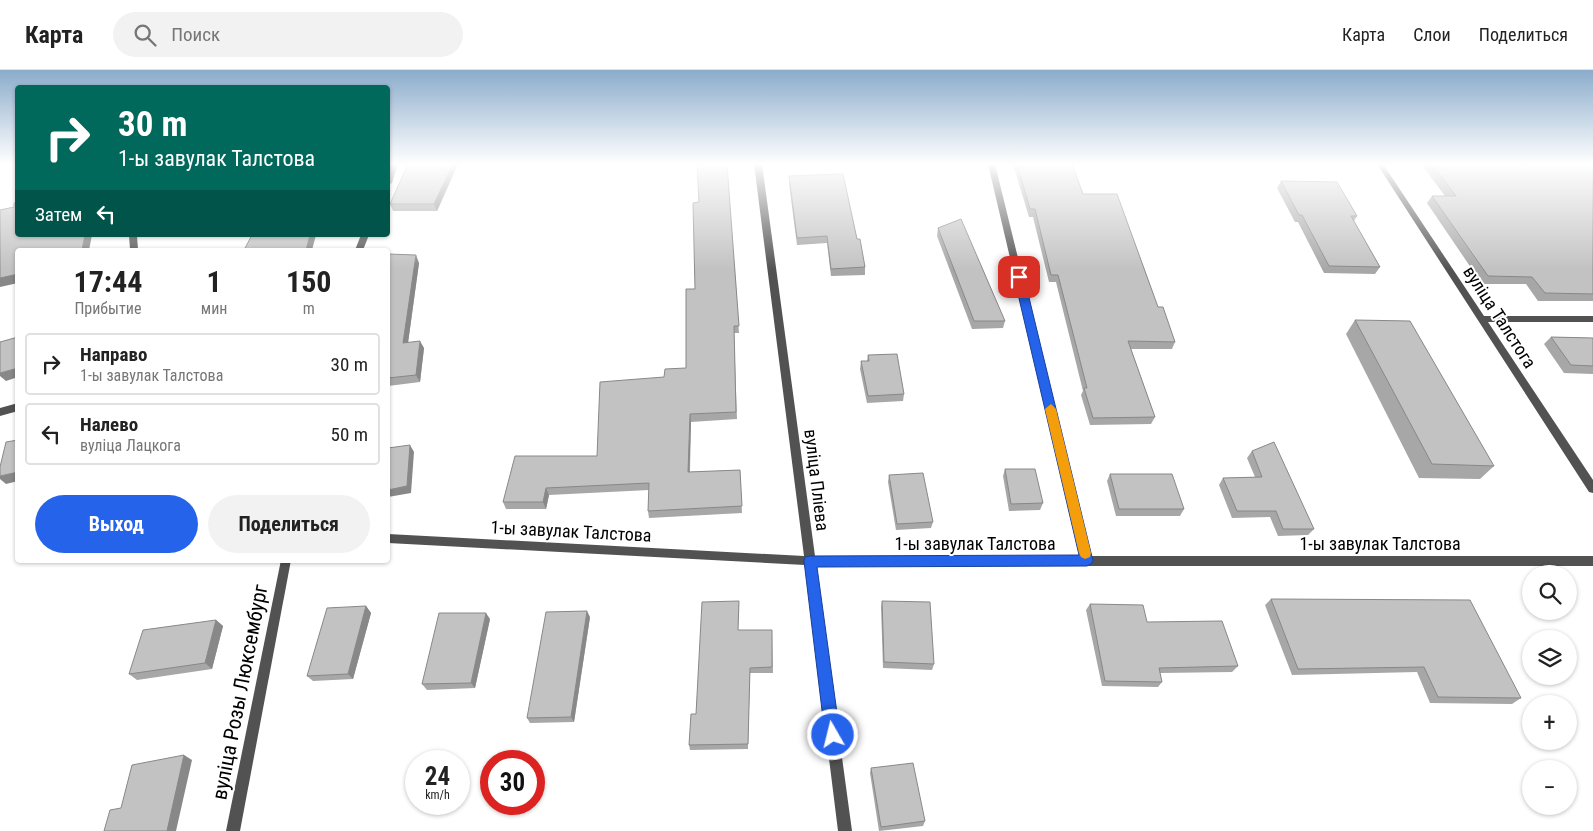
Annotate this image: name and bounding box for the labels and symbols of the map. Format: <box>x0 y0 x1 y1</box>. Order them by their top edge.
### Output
pin <box>998 256 1040 298</box>
street label: вуліца Талстога <box>1459 262 1541 372</box>
street label: вуліца Пліева <box>800 428 834 532</box>
street label: 1-ы завулак Талстова <box>490 516 652 546</box>
street label: 1-ы завулак Талстова <box>894 533 1056 554</box>
street label: 1-ы завулак Талстова <box>1299 533 1461 554</box>
street label: вуліца Розы Люксембург <box>207 582 273 802</box>
position arrow <box>806 708 858 760</box>
speed limit sign: 30 <box>480 750 545 815</box>

